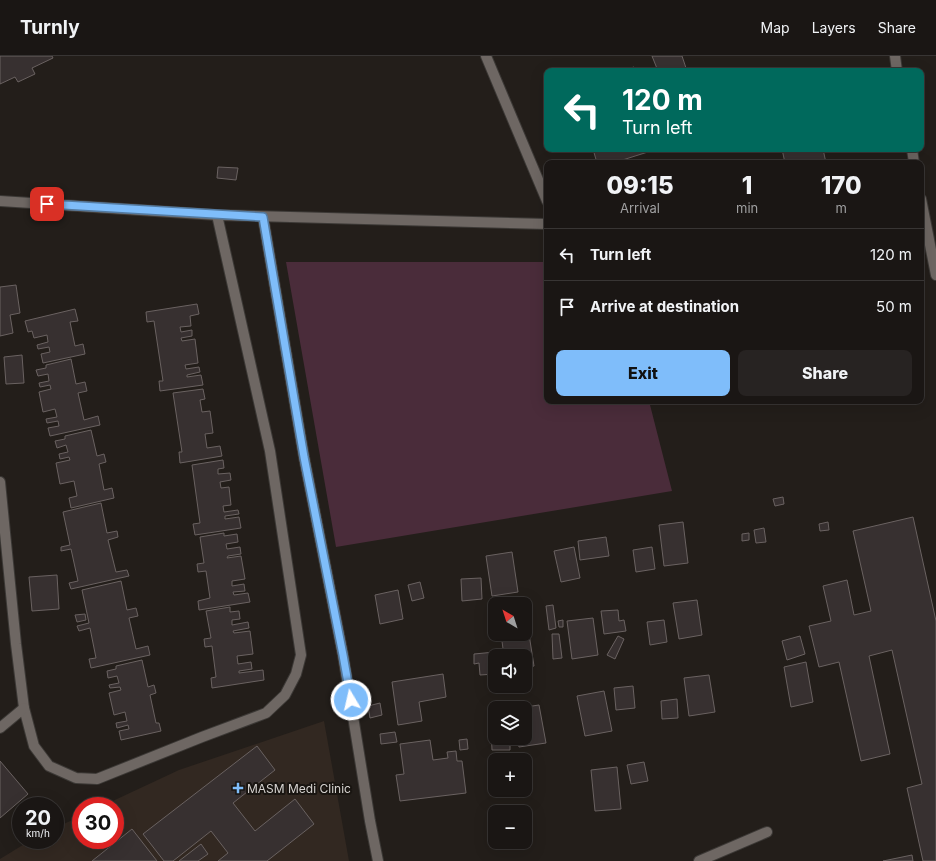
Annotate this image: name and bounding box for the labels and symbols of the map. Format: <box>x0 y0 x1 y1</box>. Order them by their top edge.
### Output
pin <box>30 187 64 221</box>
north arrow <box>488 597 532 641</box>
position arrow <box>330 679 372 721</box>
place label: MASM Medi Clinic <box>247 781 351 796</box>
marker: MASM Medi Clinic <box>232 782 244 794</box>
speed limit sign: 30 <box>72 797 124 849</box>

